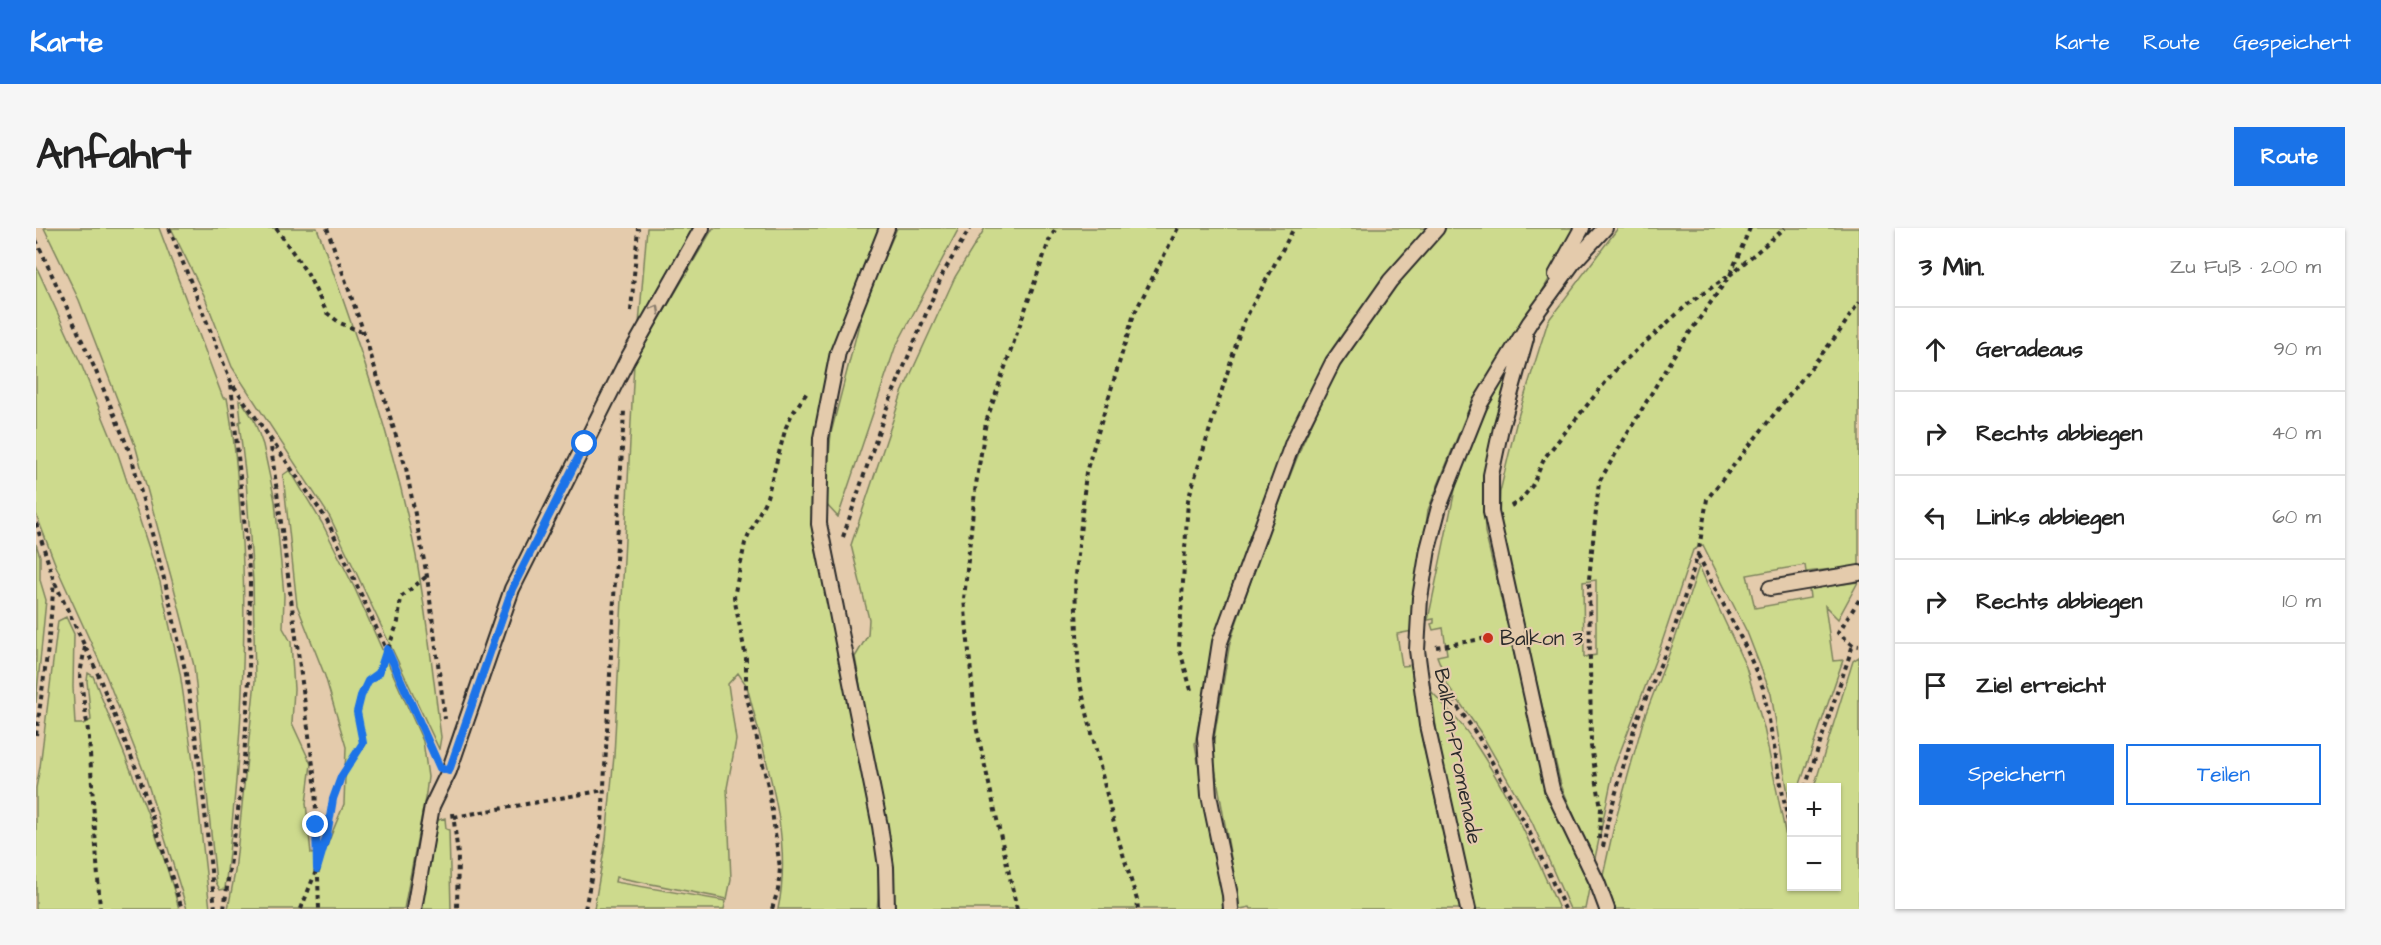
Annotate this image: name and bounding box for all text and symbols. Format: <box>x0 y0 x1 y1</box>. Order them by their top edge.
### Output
text: Karte <box>30 23 103 62</box>
text: Karte <box>2055 28 2110 57</box>
text: Route <box>2143 28 2200 57</box>
text: Gespeichert <box>2233 28 2351 57</box>
text: Anfahrt <box>36 127 191 185</box>
button: Route <box>2234 127 2345 186</box>
text: 3 Min. <box>1919 249 1985 285</box>
text: Zu Fuß · 200 m <box>2170 253 2321 281</box>
one-way arrow <box>648 305 660 316</box>
icon: ahead <box>1919 333 1952 366</box>
text: Geradeaus <box>1976 334 2083 365</box>
text: 90 m <box>2273 335 2321 363</box>
icon: right <box>1919 417 1952 450</box>
text: Rechts abbiegen <box>1976 418 2143 449</box>
text: 40 m <box>2271 419 2321 447</box>
route start <box>571 430 597 456</box>
icon: left <box>1919 501 1952 534</box>
text: Links abbiegen <box>1976 502 2124 533</box>
text: 60 m <box>2272 503 2321 531</box>
icon: right <box>1919 585 1952 618</box>
text: Rechts abbiegen <box>1976 586 2143 617</box>
text: 10 m <box>2282 587 2321 615</box>
place label: Balkon 3 <box>1500 624 1584 653</box>
marker: Balkon 3 <box>1481 631 1495 645</box>
street label: Balkon-Promenade <box>1427 666 1489 846</box>
icon: arrive <box>1919 669 1952 702</box>
text: Ziel erreicht <box>1976 670 2106 701</box>
button: Speichern <box>1919 744 2114 805</box>
button: Teilen <box>2126 744 2321 805</box>
map controls <box>1787 783 1841 891</box>
button: + <box>1787 783 1841 837</box>
route end <box>302 811 328 837</box>
button: − <box>1787 837 1841 891</box>

